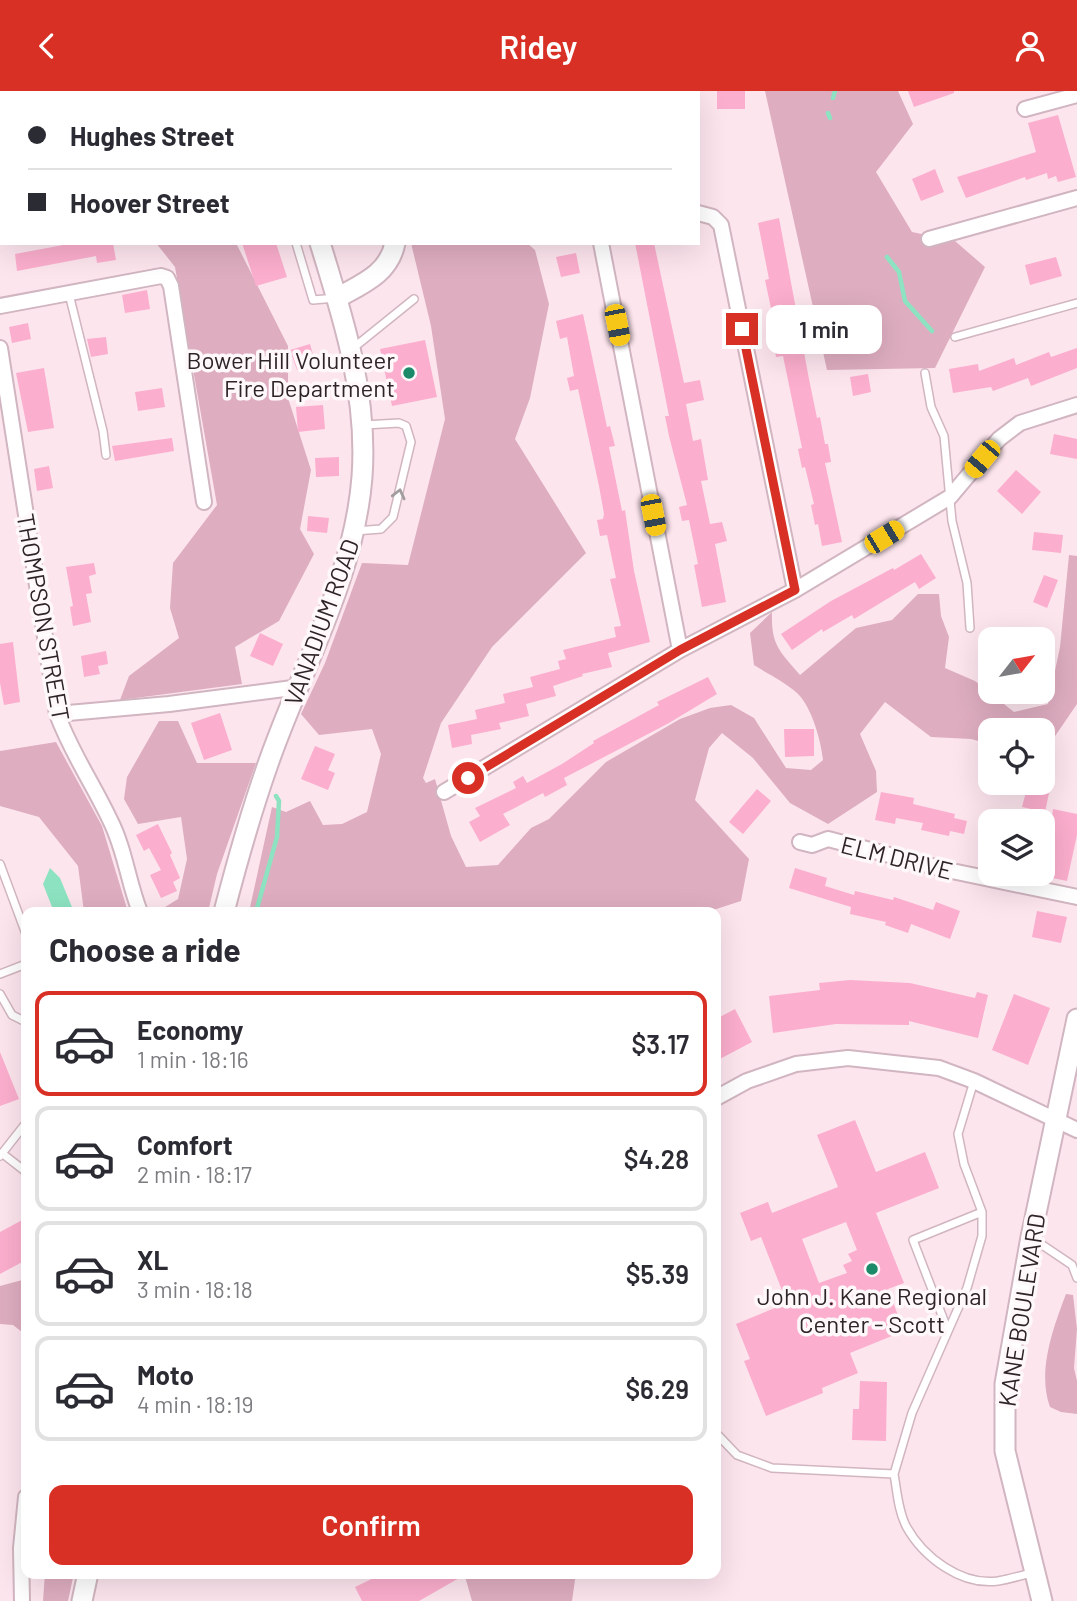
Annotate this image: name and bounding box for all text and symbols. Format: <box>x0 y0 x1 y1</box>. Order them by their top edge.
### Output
icon: back <box>28 27 66 65</box>
text: Ridey <box>500 27 577 65</box>
icon: person <box>1011 27 1049 65</box>
text: Hughes Street <box>70 120 234 151</box>
text: Hoover Street <box>70 187 230 218</box>
car <box>603 302 632 348</box>
callout: 1 min <box>766 305 882 353</box>
route end <box>726 313 758 345</box>
text: 1 min <box>799 315 849 343</box>
place label: Bower Hill Volunteer Fire Department <box>186 345 395 402</box>
marker: Bower Hill Volunteer Fire Department <box>401 365 417 381</box>
car <box>961 436 1004 482</box>
one-way arrow <box>391 488 405 500</box>
car <box>639 492 668 538</box>
street label: THOMPSON STREET <box>11 511 77 723</box>
car <box>861 517 908 557</box>
street label: VANADIUM ROAD <box>277 535 365 709</box>
north arrow <box>978 627 1055 703</box>
map controls <box>978 627 1055 886</box>
button: locate <box>978 718 1055 795</box>
route start <box>452 762 484 794</box>
button: layers <box>978 809 1055 886</box>
street label: ELM DRIVE <box>838 829 956 885</box>
text: Choose a ride <box>49 930 241 968</box>
icon: car <box>53 1012 116 1075</box>
text: Economy <box>137 1014 243 1045</box>
text: $3.17 <box>631 1028 689 1059</box>
text: 1 min · 18:16 <box>137 1045 249 1073</box>
icon: car <box>53 1127 116 1190</box>
text: Comfort <box>137 1129 233 1160</box>
text: $4.28 <box>624 1143 689 1174</box>
text: 2 min · 18:17 <box>137 1160 252 1188</box>
street label: KANE BOULEVARD <box>991 1211 1051 1409</box>
icon: car <box>53 1242 116 1305</box>
text: XL <box>137 1244 168 1275</box>
text: $5.39 <box>626 1258 689 1289</box>
marker: John J. Kane Regional Center - Scott <box>864 1261 880 1277</box>
text: 3 min · 18:18 <box>137 1275 253 1303</box>
place label: John J. Kane Regional Center - Scott <box>757 1281 987 1338</box>
icon: car <box>53 1357 116 1420</box>
text: Moto <box>137 1359 194 1390</box>
text: $6.29 <box>625 1373 689 1404</box>
text: 4 min · 18:19 <box>137 1390 253 1418</box>
button: Confirm <box>49 1485 693 1565</box>

